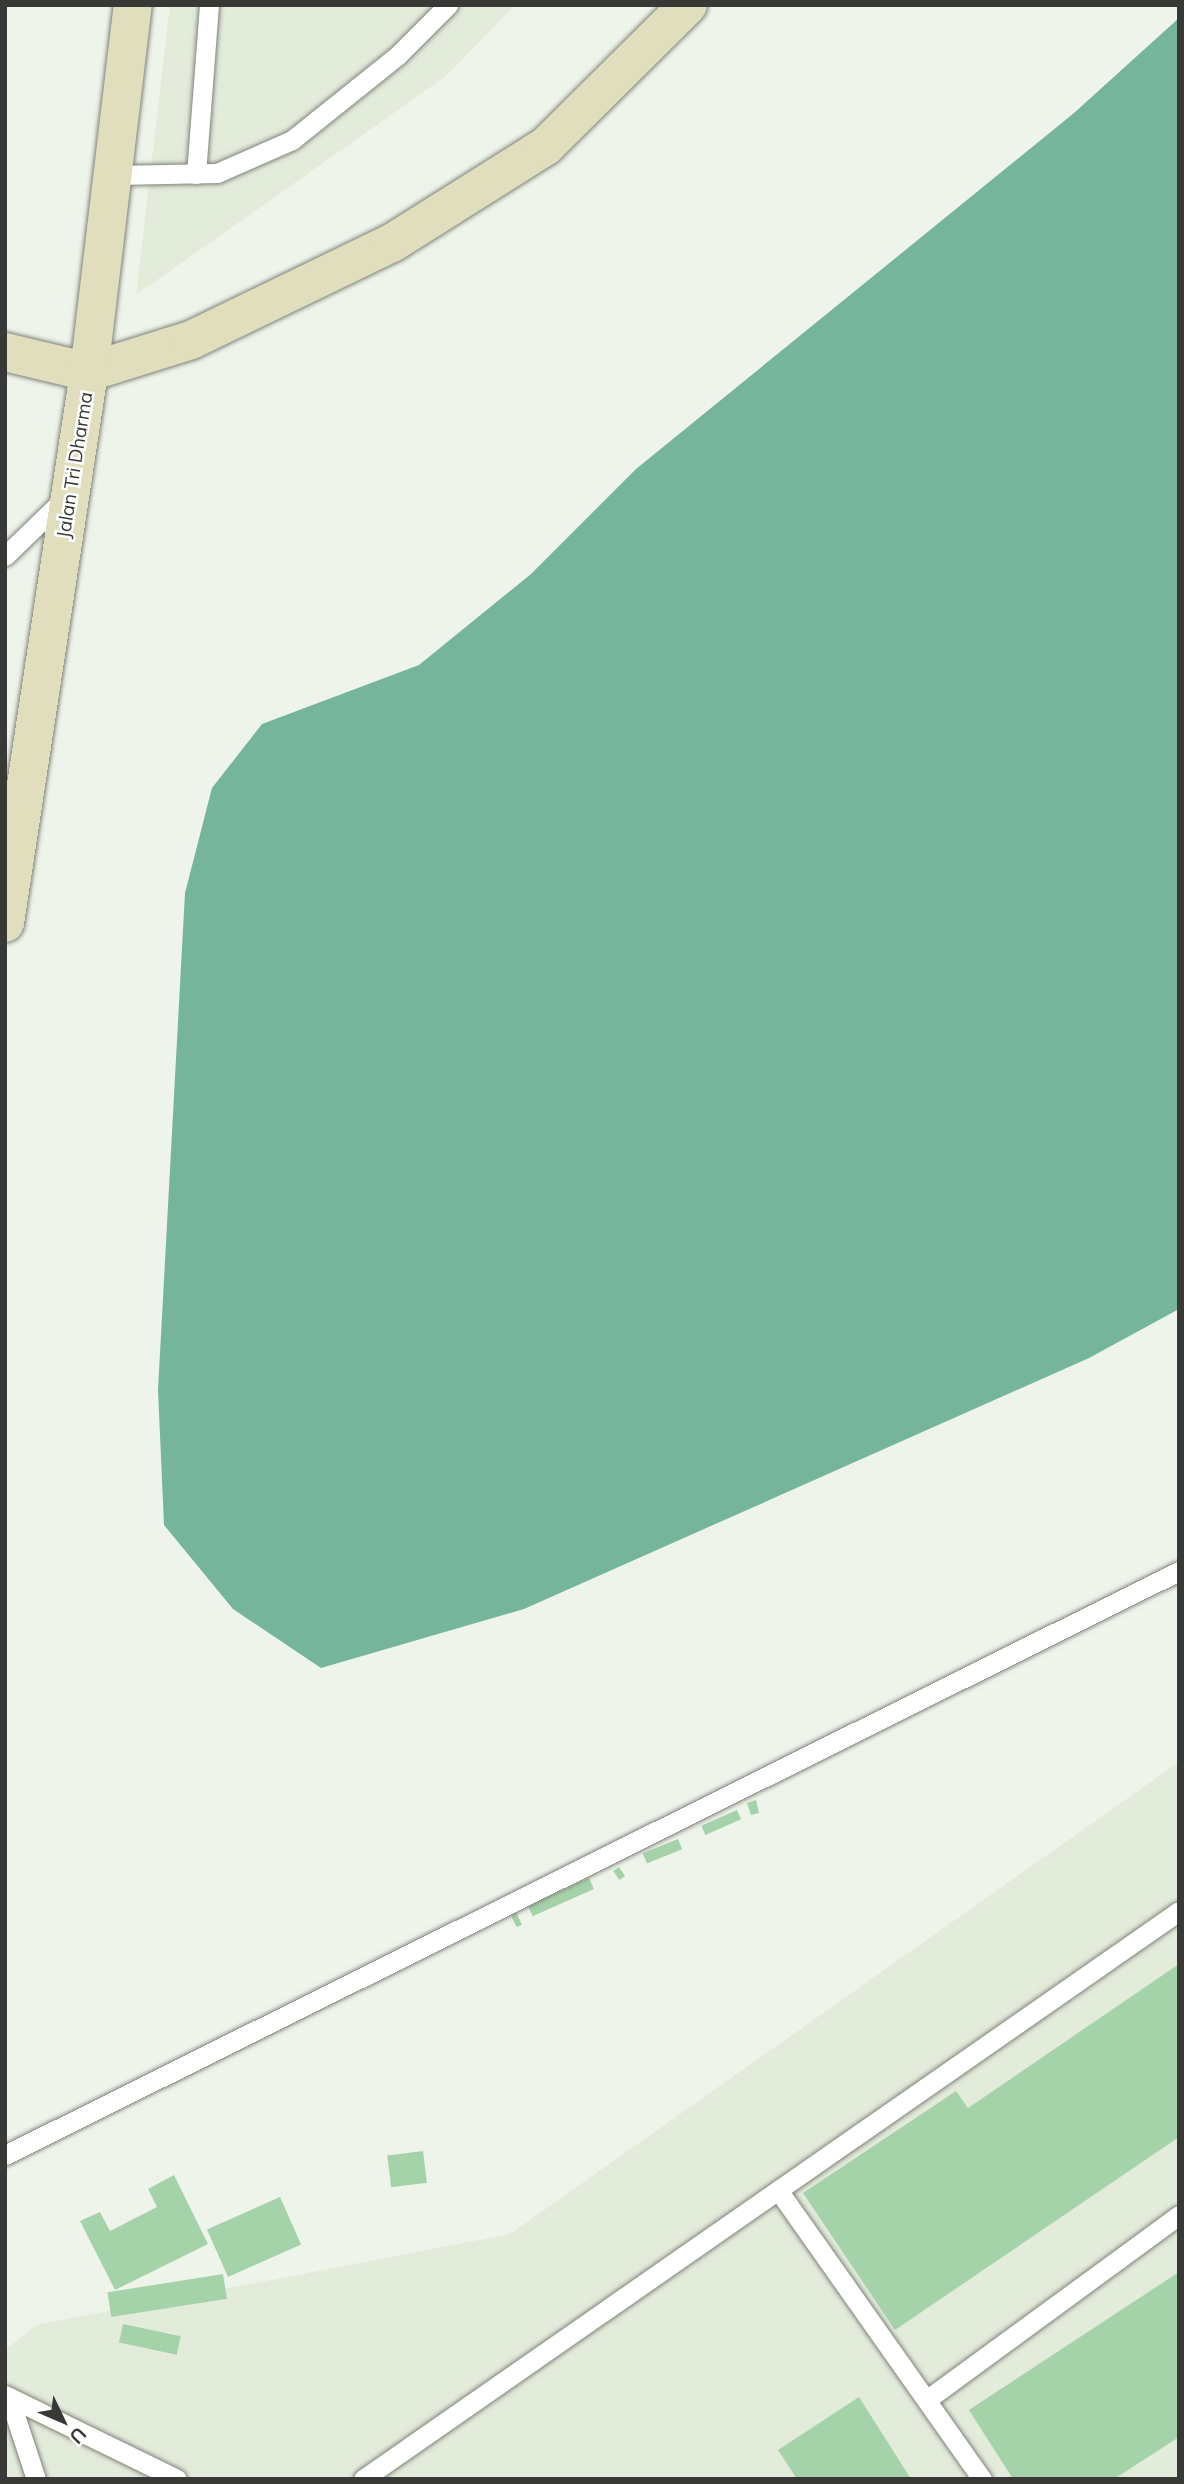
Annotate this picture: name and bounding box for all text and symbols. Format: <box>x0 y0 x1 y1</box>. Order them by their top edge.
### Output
street label: Jalan Tri Dharma <box>52 390 98 540</box>
north arrow <box>28 2386 98 2456</box>
text: U <box>65 2422 92 2449</box>

